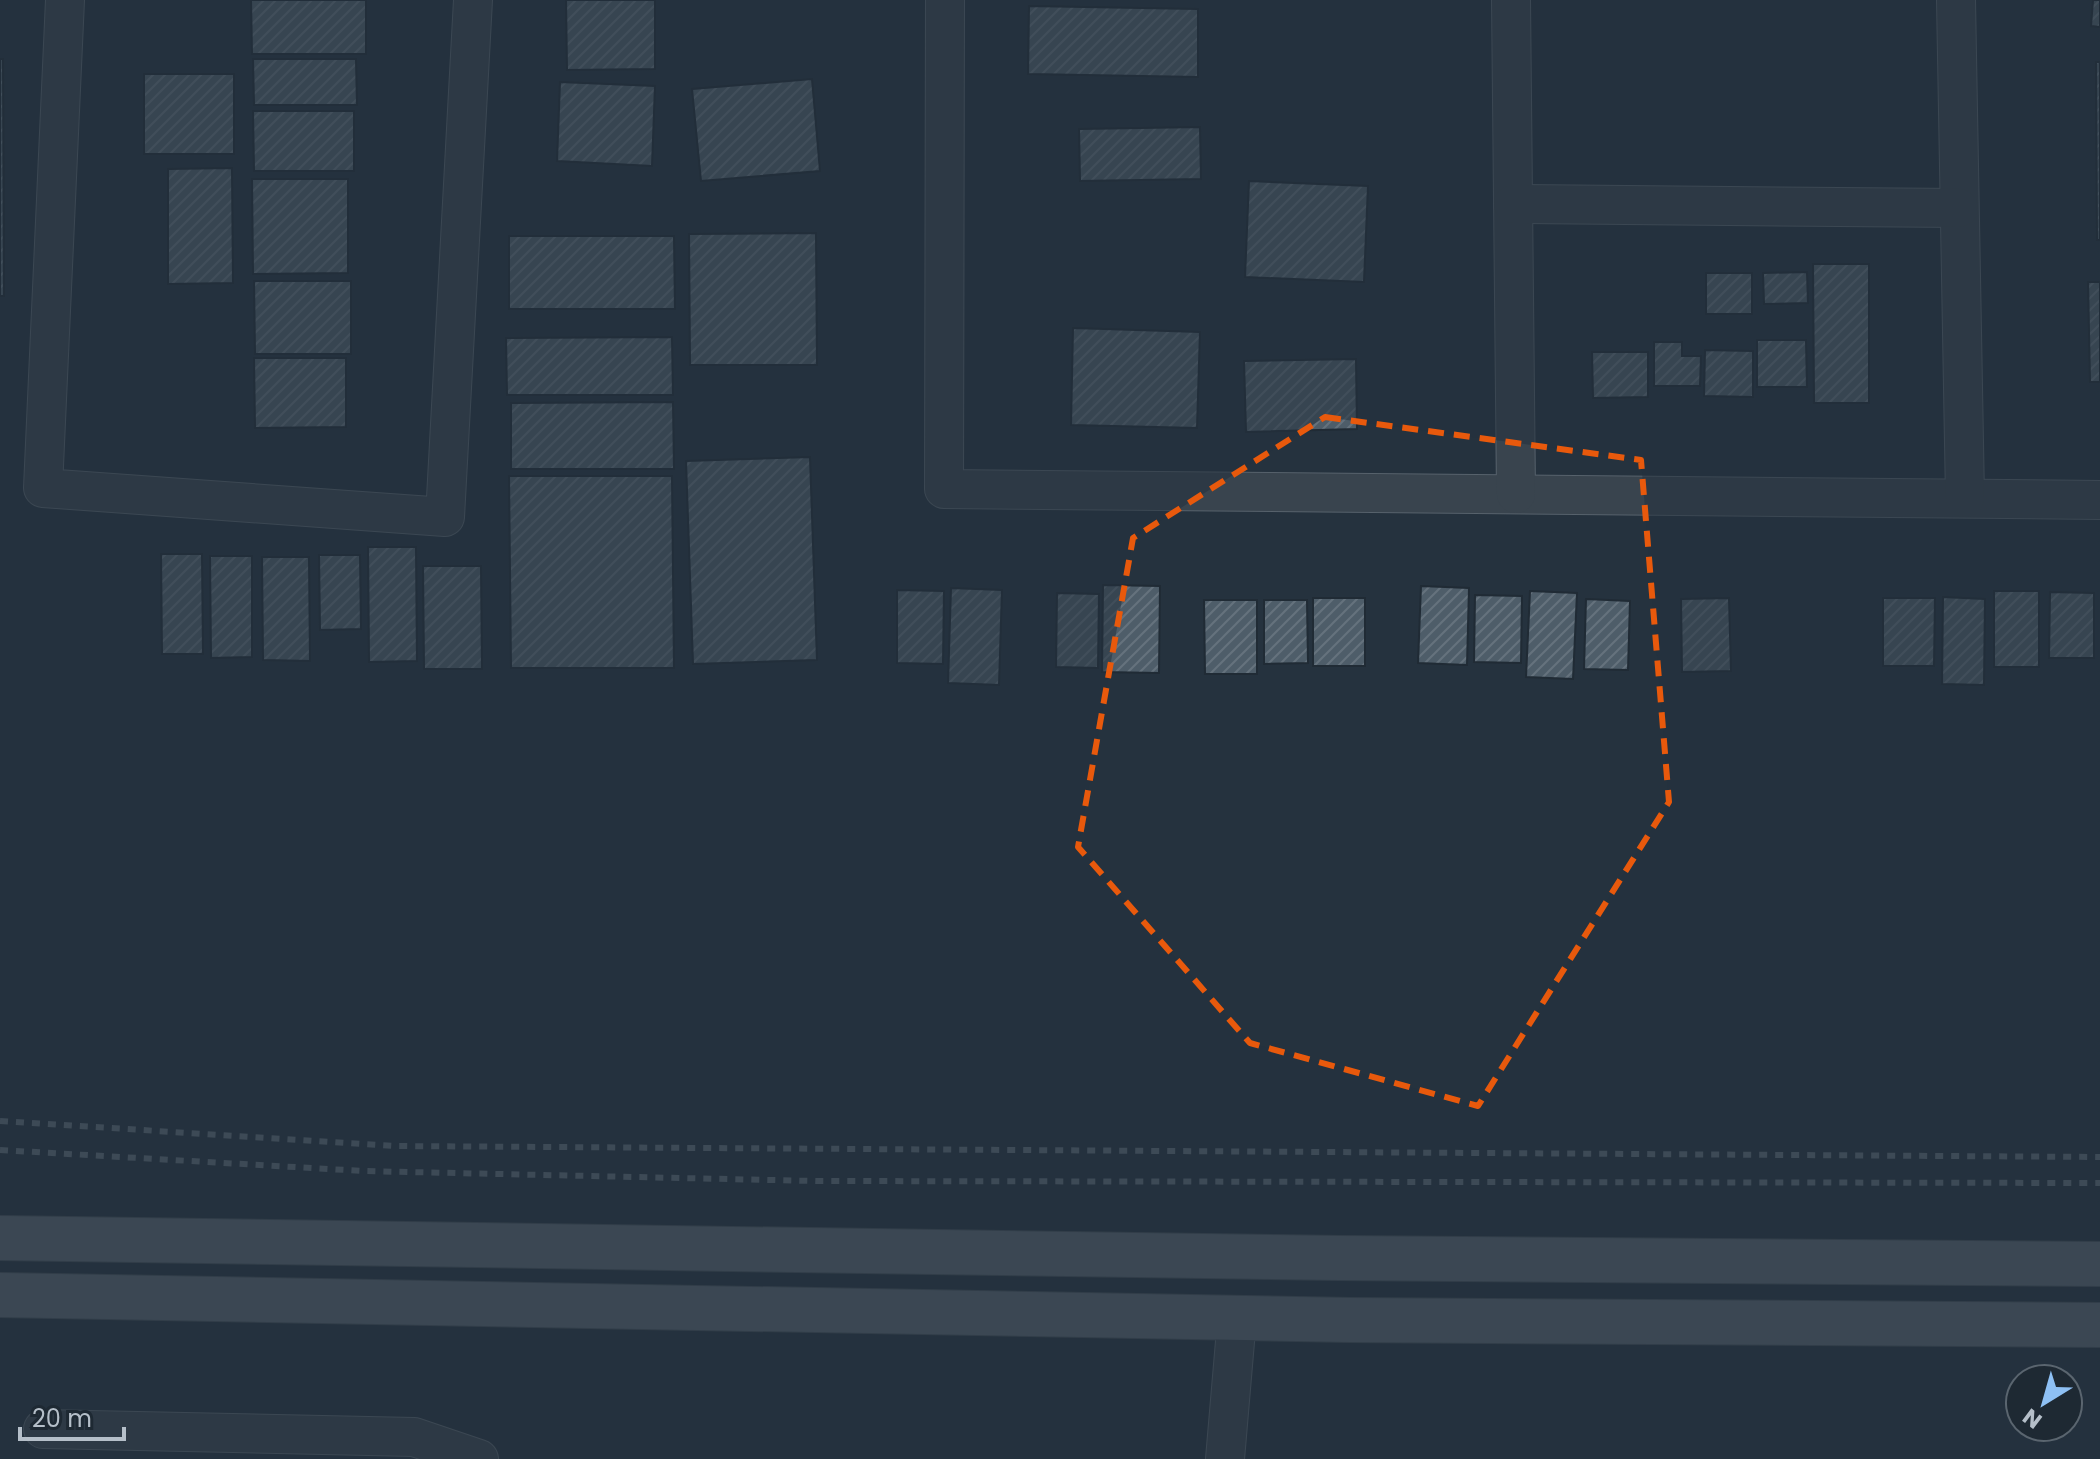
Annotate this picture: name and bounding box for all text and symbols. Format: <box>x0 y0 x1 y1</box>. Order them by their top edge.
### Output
north arrow <box>2004 1363 2084 1443</box>
scale bar <box>20 1391 124 1441</box>
text: N <box>2016 1401 2048 1436</box>
text: 20 m <box>32 1402 92 1435</box>

